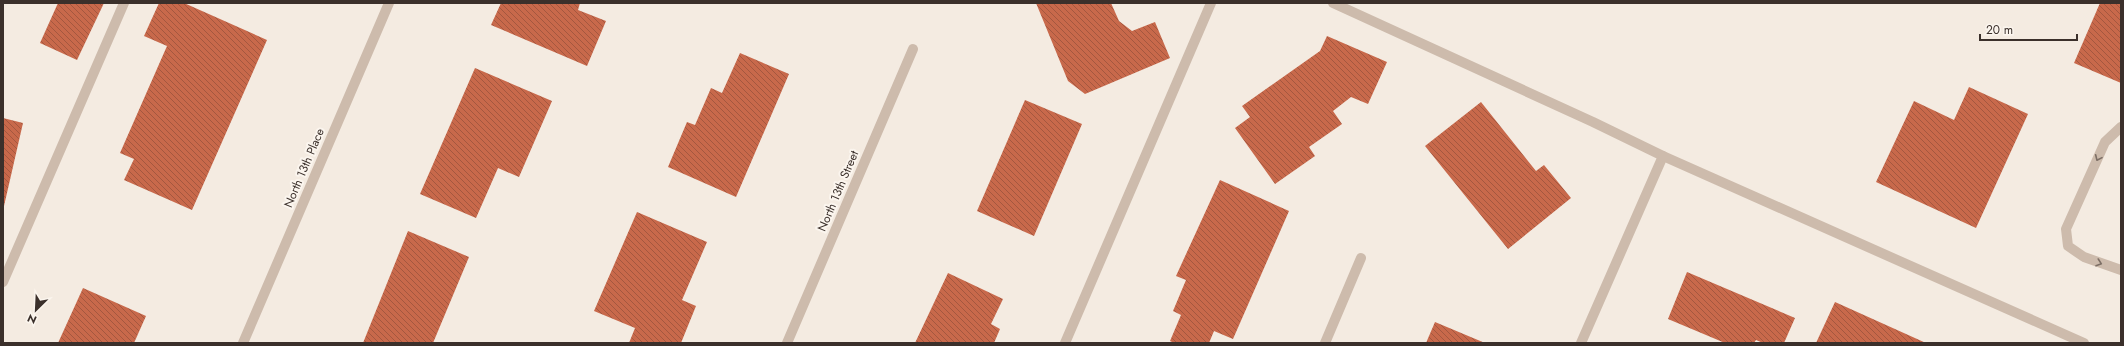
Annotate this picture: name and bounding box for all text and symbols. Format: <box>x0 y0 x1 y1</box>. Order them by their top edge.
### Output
scale bar <box>1980 16 2077 42</box>
text: 20 m <box>1986 21 2013 39</box>
street label: North 13th Place <box>279 126 329 210</box>
street label: North 13th Street <box>813 148 863 234</box>
one-way arrow <box>2095 154 2103 161</box>
one-way arrow <box>2095 258 2102 266</box>
north arrow <box>16 290 56 330</box>
text: N <box>25 310 39 328</box>

